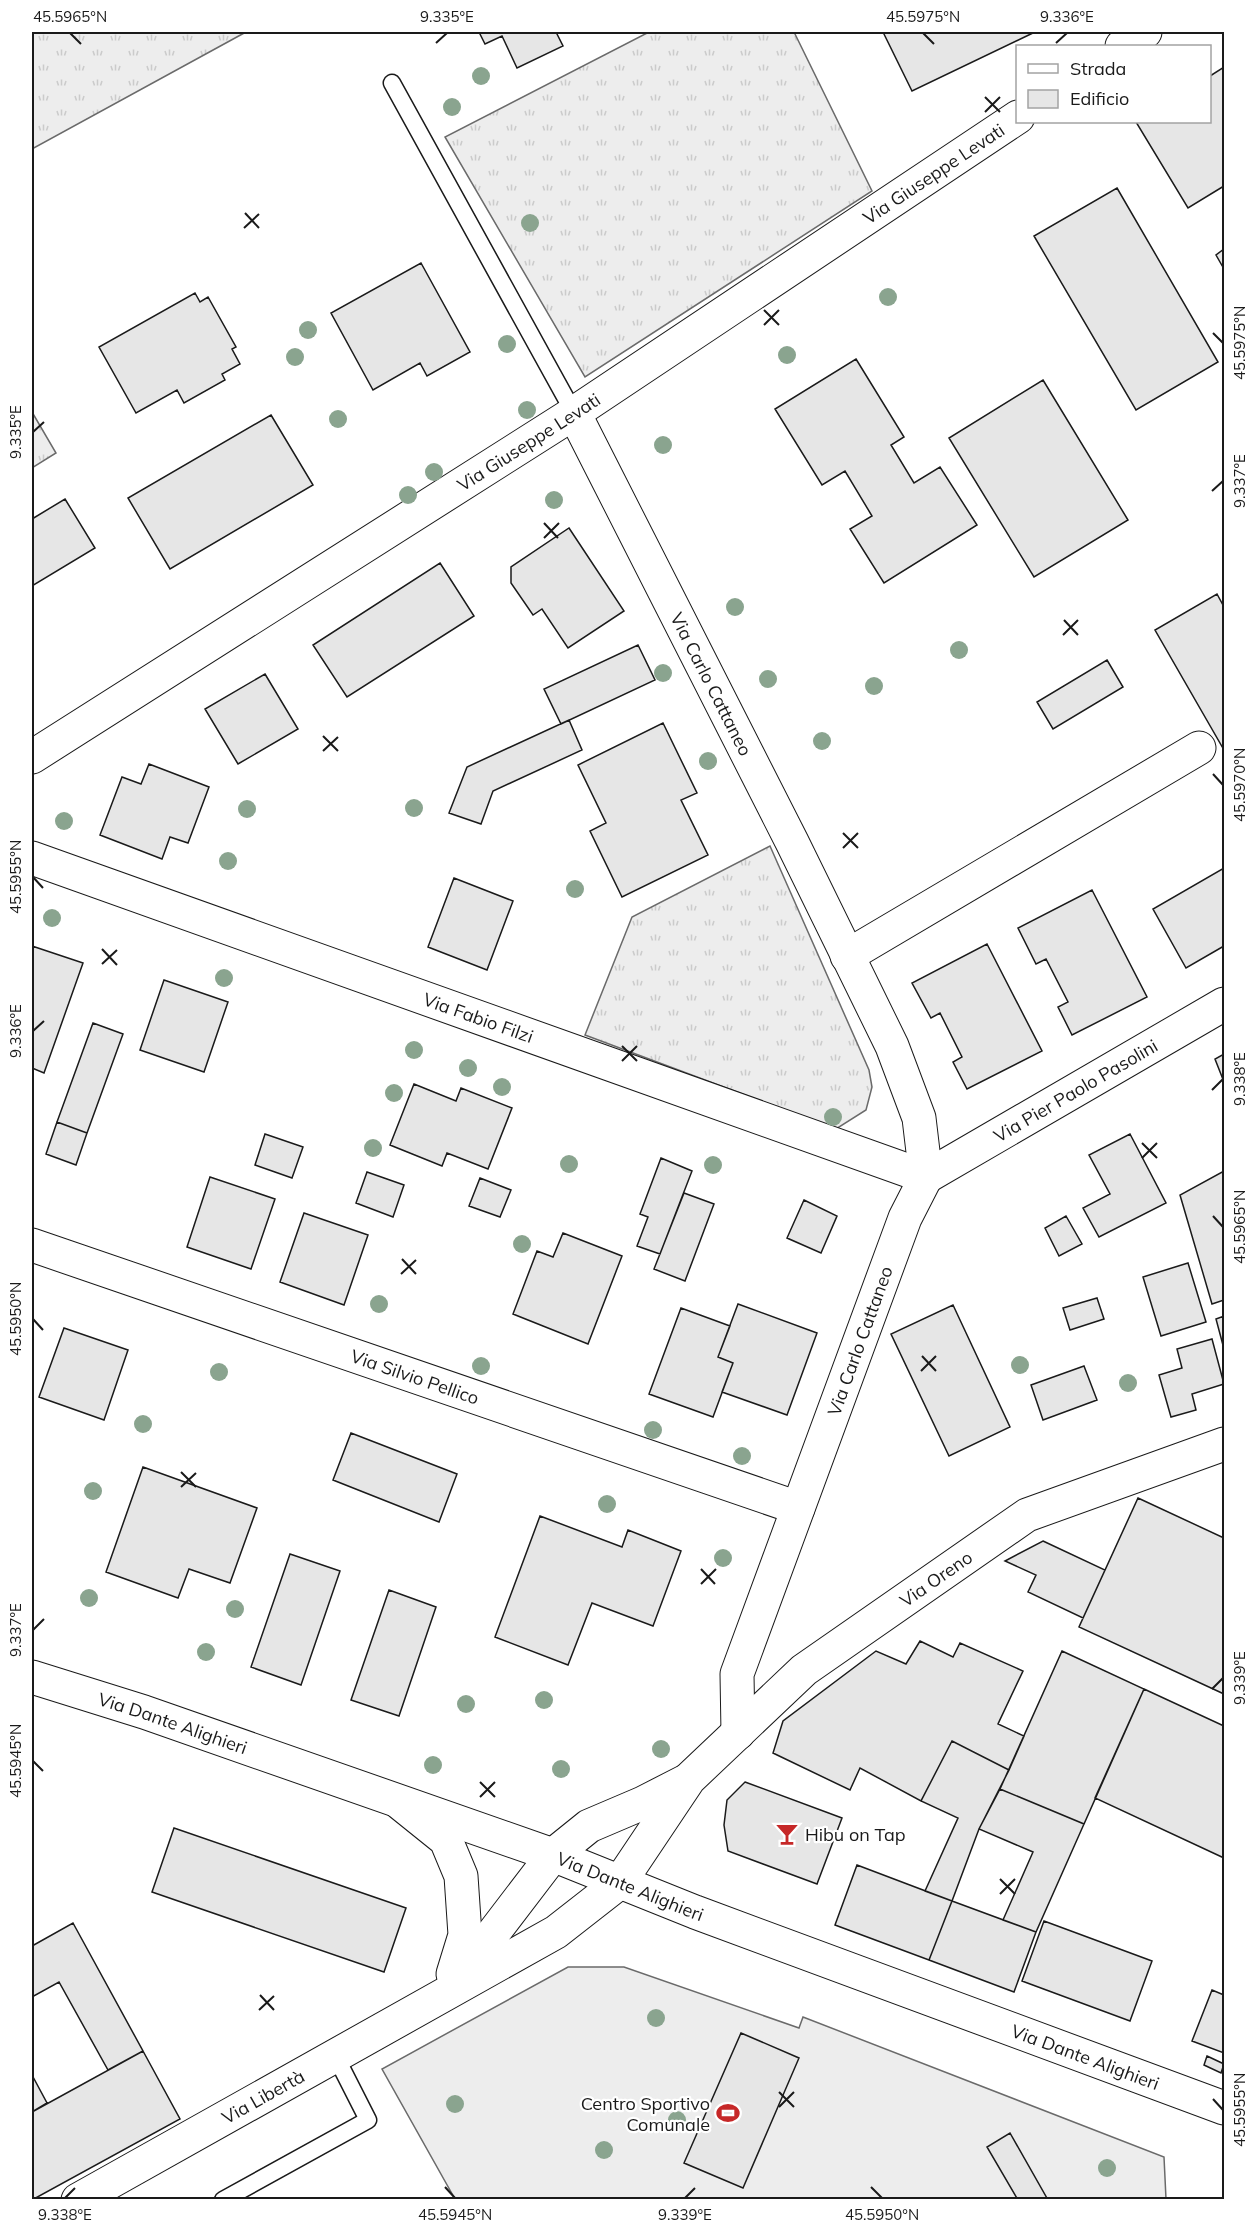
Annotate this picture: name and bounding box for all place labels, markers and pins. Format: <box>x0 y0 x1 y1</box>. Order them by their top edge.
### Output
bar icon: Hibu on Tap <box>774 1821 800 1847</box>
place label: Hibu on Tap <box>805 1823 906 1846</box>
place label: Centro Sportivo Comunale <box>581 2092 710 2136</box>
sports icon: Centro Sportivo Comunale <box>715 2100 741 2126</box>

